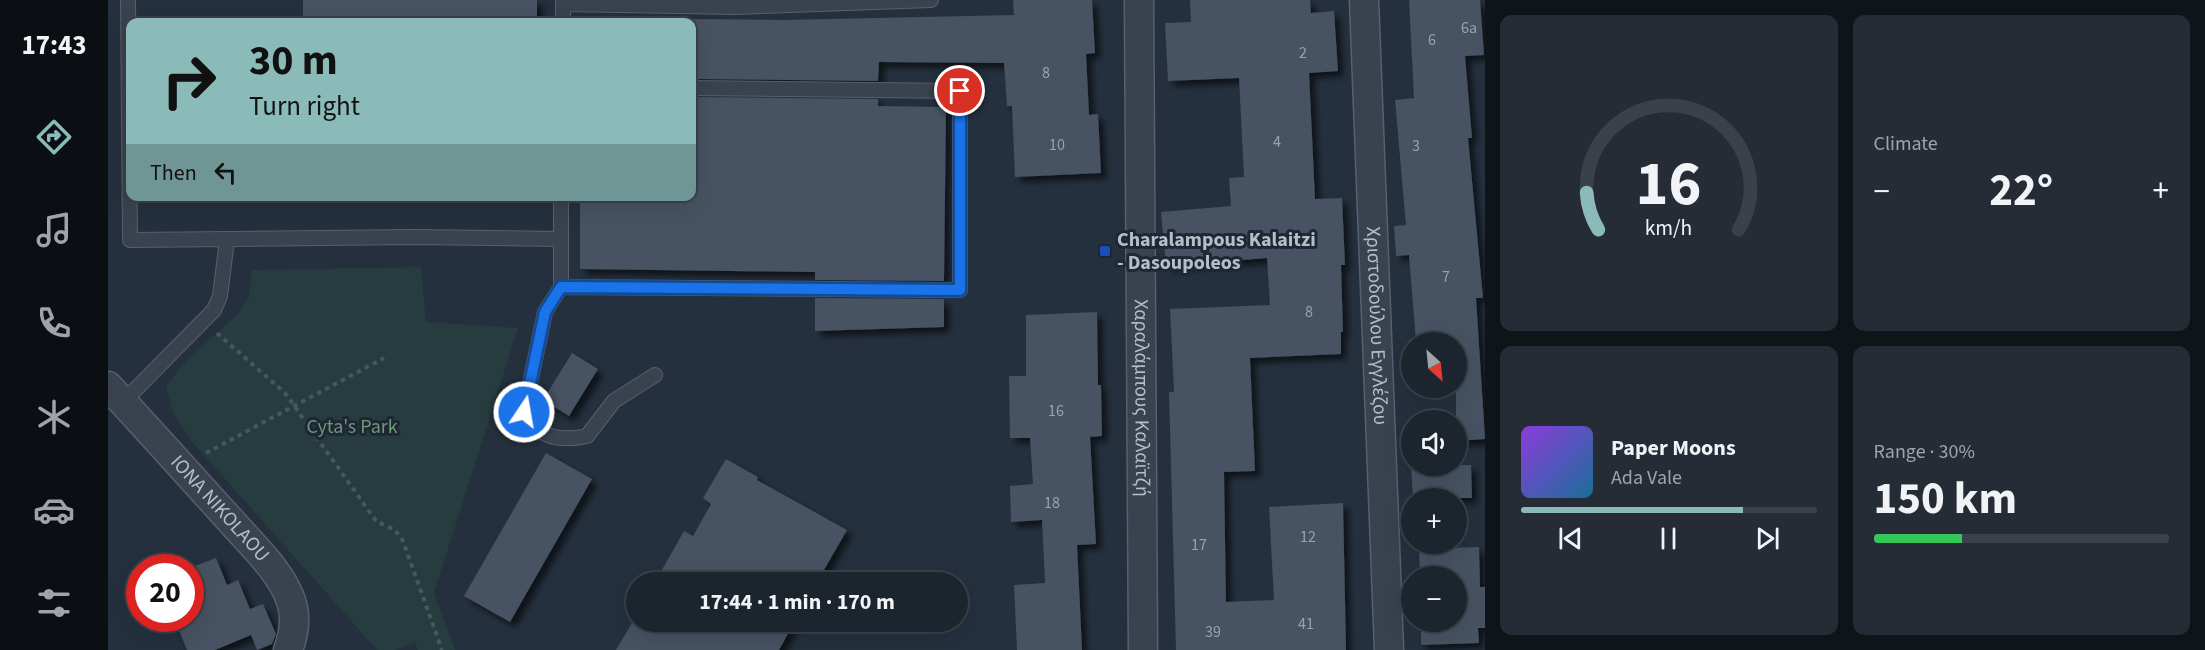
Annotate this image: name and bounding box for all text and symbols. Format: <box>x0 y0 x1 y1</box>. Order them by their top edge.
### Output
house number: 6a <box>1461 17 1477 39</box>
text: 17:43 <box>21 26 87 65</box>
house number: 6 <box>1428 29 1436 51</box>
text: 30 m <box>249 31 338 91</box>
icon: right <box>150 42 228 120</box>
house number: 2 <box>1299 42 1307 64</box>
house number: 8 <box>1042 62 1050 84</box>
pin <box>934 65 985 116</box>
icon: arrive <box>943 74 976 107</box>
text: Turn right <box>249 87 360 126</box>
icon: directions <box>33 116 75 158</box>
text: Climate <box>1874 130 1938 158</box>
house number: 4 <box>1273 131 1281 153</box>
house number: 10 <box>1049 134 1065 156</box>
house number: 3 <box>1412 135 1420 157</box>
text: 16 <box>1636 140 1702 229</box>
icon: left <box>209 156 242 189</box>
text: Then <box>150 157 197 189</box>
text: 22° <box>1989 159 2053 223</box>
text: − <box>1874 168 1890 215</box>
text: + <box>2153 168 2169 215</box>
icon: music <box>33 209 75 251</box>
text: km/h <box>1645 213 1693 244</box>
place label: Charalampous Kalaitzi - Dasoupoleos <box>1117 226 1316 277</box>
street label: Χριστοδούλου Εγγλέζου <box>1359 226 1394 426</box>
marker: Charalampous Kalaitzi - Dasoupoleos <box>1098 244 1112 258</box>
house number: 7 <box>1442 266 1450 288</box>
street label: Χαραλάμπους Καλαϊτζή <box>1127 299 1156 497</box>
house number: 8 <box>1305 301 1313 323</box>
icon: phone <box>33 302 75 344</box>
north arrow <box>1401 332 1467 398</box>
map controls <box>1401 332 1467 632</box>
position arrow <box>492 380 556 444</box>
icon: climate <box>33 396 75 438</box>
house number: 16 <box>1048 400 1064 422</box>
button: sound <box>1401 410 1467 476</box>
park label: Cyta's Park <box>306 413 398 441</box>
text: Paper Moons <box>1611 432 1736 464</box>
text: Range · 30% <box>1874 438 1975 466</box>
street label: IONA NIKOLAOU <box>164 449 276 568</box>
text: Ada Vale <box>1611 464 1682 492</box>
text: 150 km <box>1874 467 2017 531</box>
button: + <box>1401 488 1467 554</box>
icon: car <box>33 489 75 531</box>
house number: 18 <box>1044 492 1060 514</box>
icon: previous <box>1554 522 1587 555</box>
icon: pause <box>1652 522 1685 555</box>
icon: next <box>1751 522 1784 555</box>
house number: 12 <box>1300 526 1316 548</box>
house number: 17 <box>1191 534 1207 556</box>
speed limit sign: 20 <box>126 554 204 632</box>
button: − <box>1401 566 1467 632</box>
icon: filters <box>33 582 75 624</box>
text: 17:44 · 1 min · 170 m <box>699 586 895 618</box>
house number: 41 <box>1298 613 1314 635</box>
house number: 39 <box>1205 621 1221 643</box>

